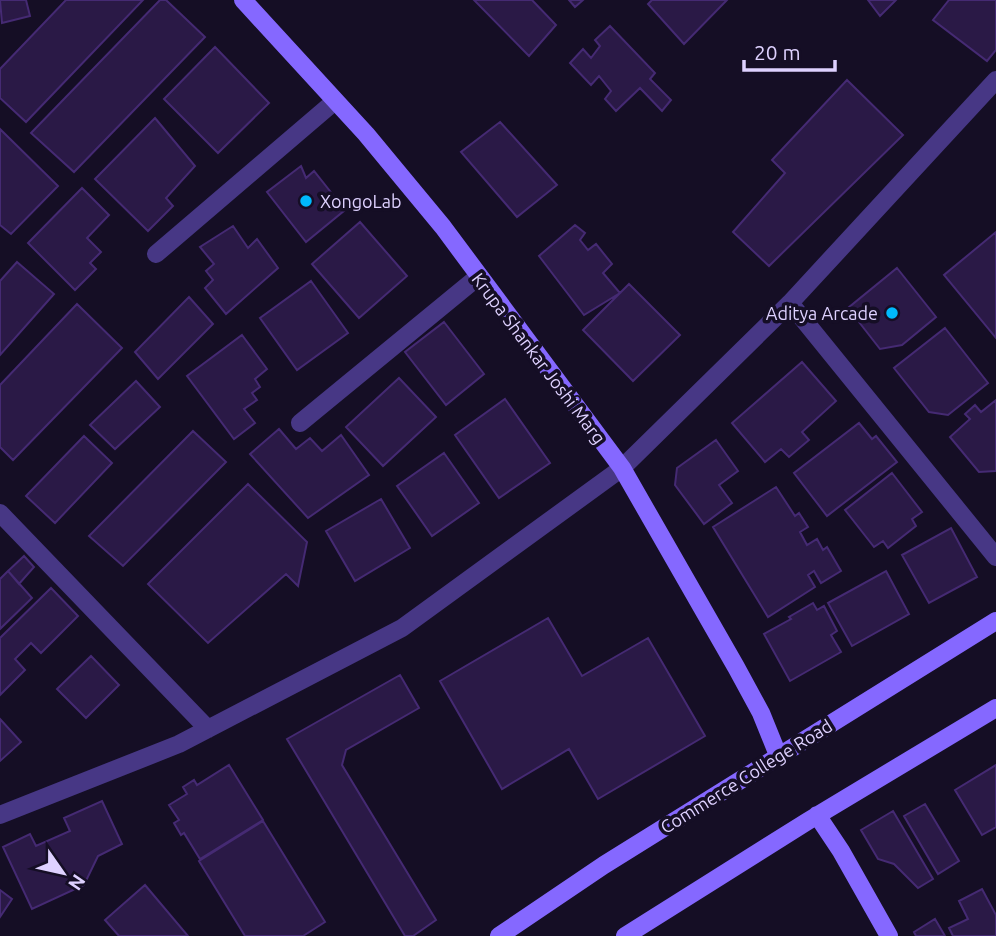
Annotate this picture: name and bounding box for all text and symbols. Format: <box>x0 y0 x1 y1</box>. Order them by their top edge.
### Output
scale bar <box>744 28 835 72</box>
text: 20 m <box>754 40 801 64</box>
place label: XongoLab <box>320 191 402 211</box>
marker: XongoLab <box>298 193 314 209</box>
street label: Krupa Shankar Joshi Marg <box>468 269 610 447</box>
place label: Aditya Arcade <box>766 303 878 323</box>
marker: Aditya Arcade <box>884 305 900 321</box>
street label: Commerce College Road <box>657 715 835 837</box>
north arrow <box>28 838 98 908</box>
text: N <box>64 870 90 895</box>

